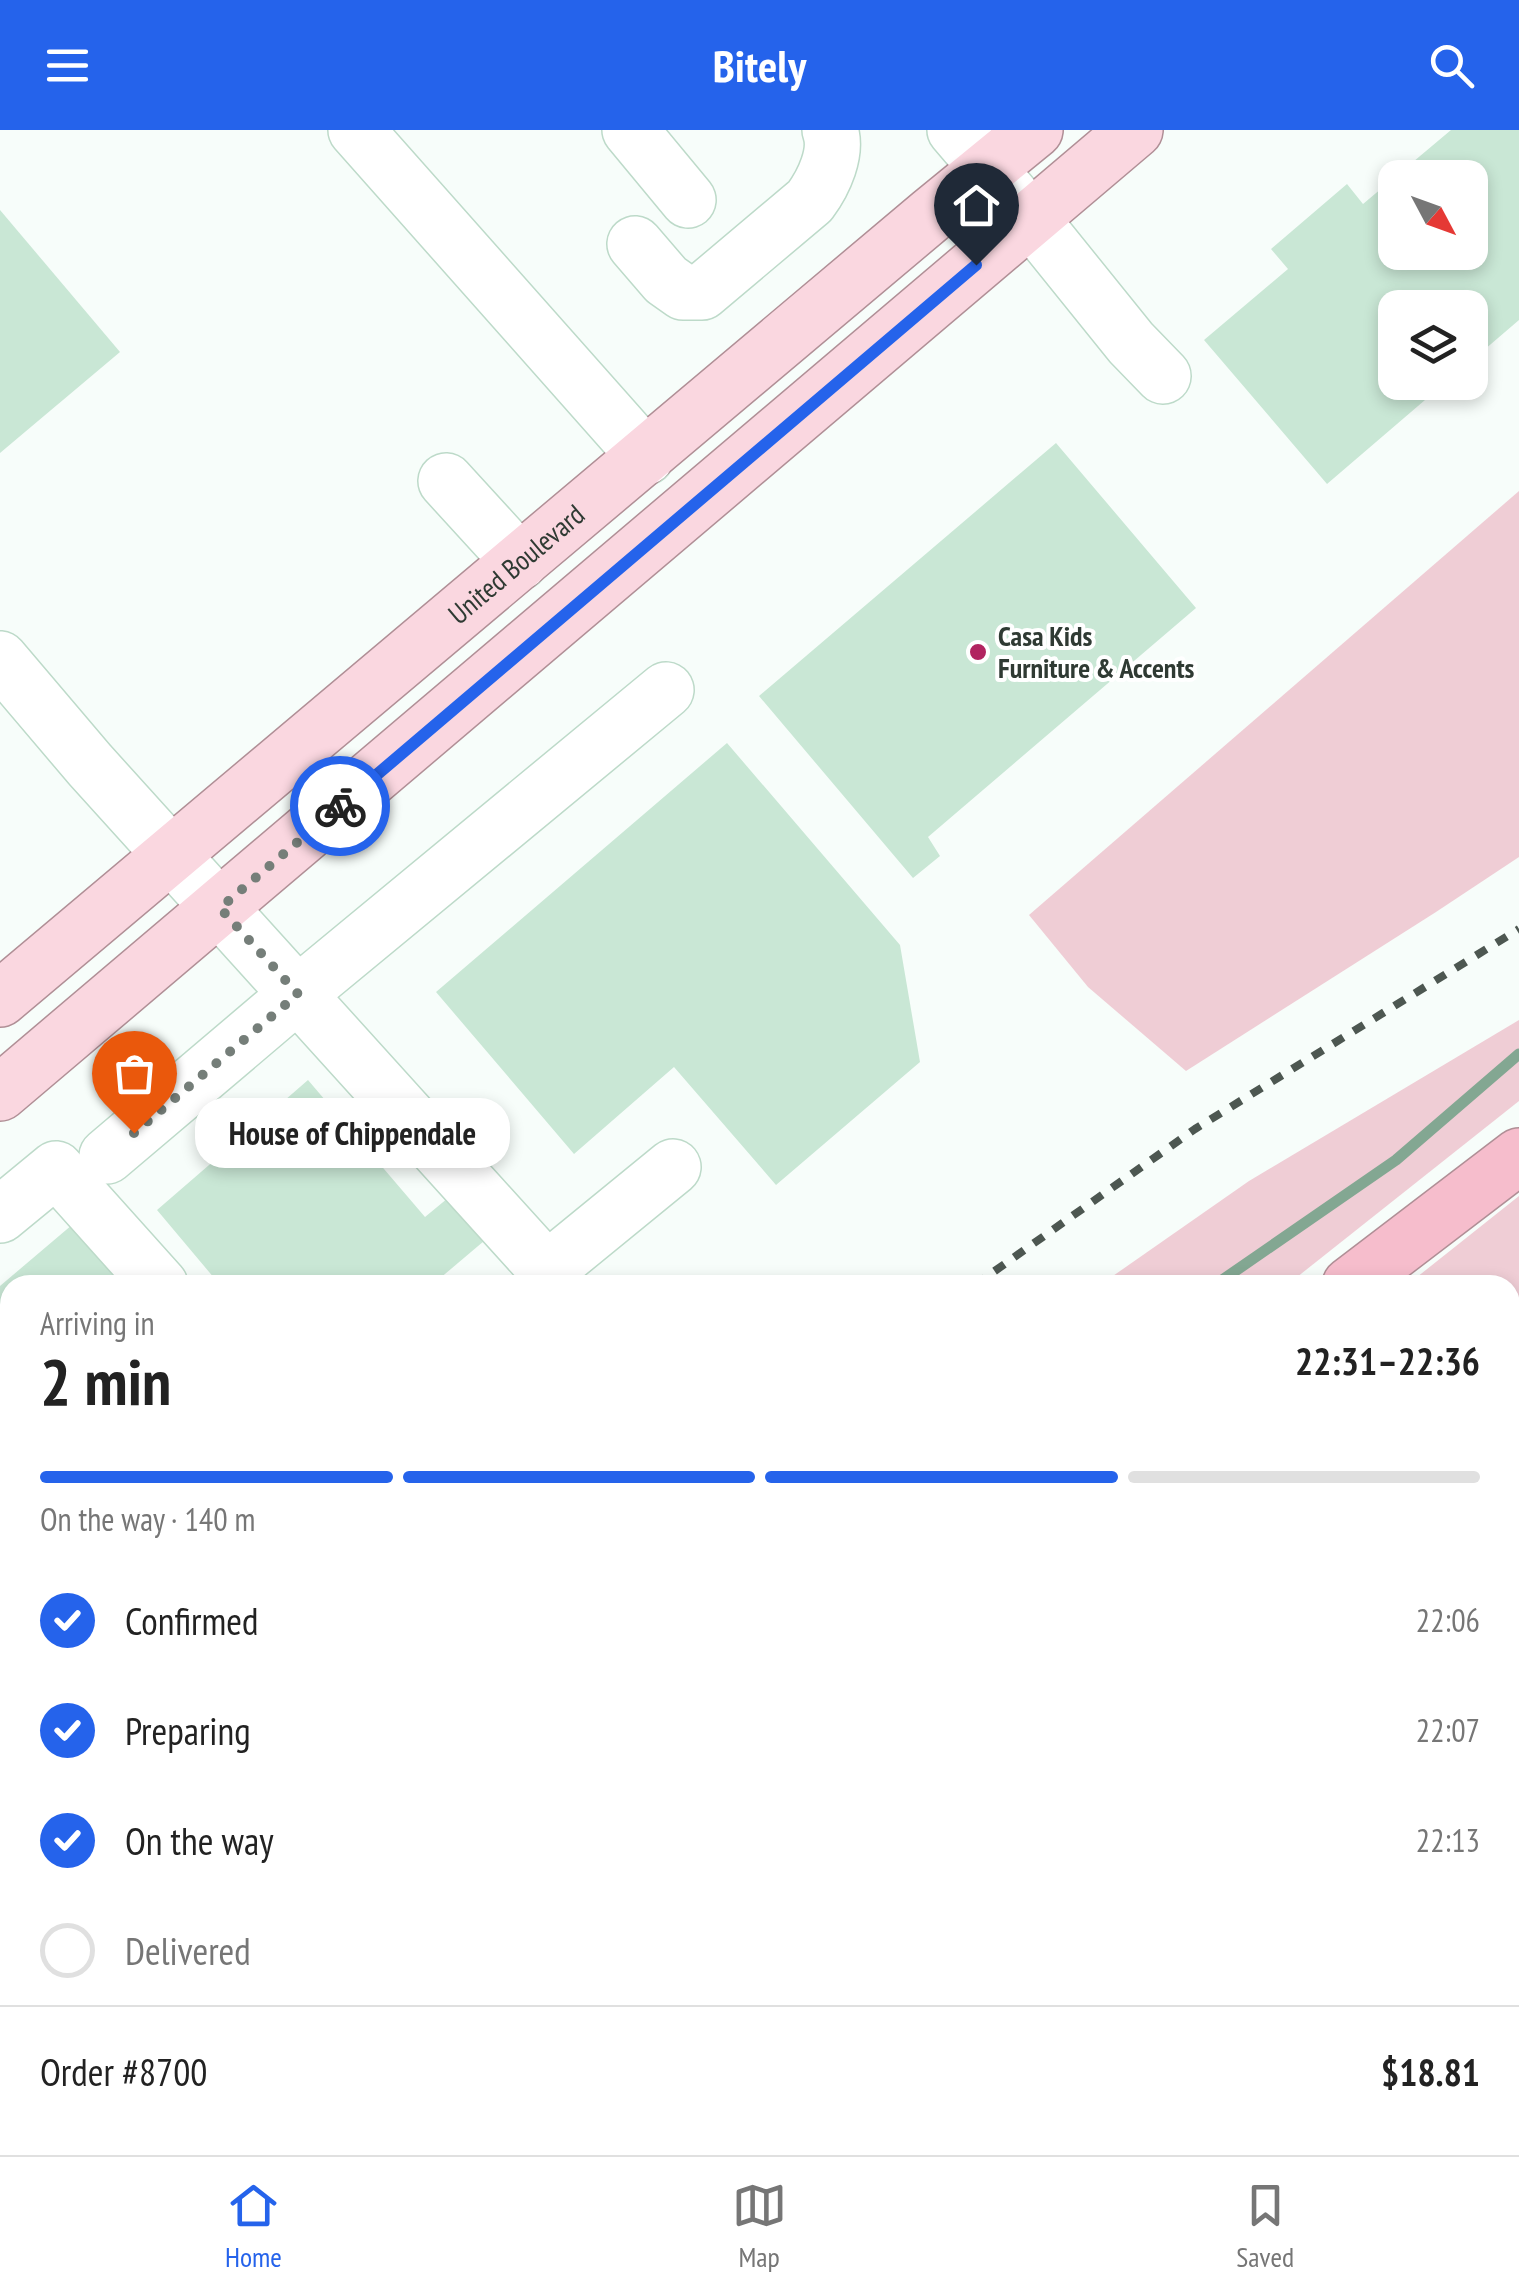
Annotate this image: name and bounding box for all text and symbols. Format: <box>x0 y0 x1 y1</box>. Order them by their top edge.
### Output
text: Bitely <box>713 36 806 94</box>
icon: menu <box>40 38 95 93</box>
icon: search <box>1424 38 1479 93</box>
north arrow <box>1378 160 1488 270</box>
map controls <box>1378 160 1488 400</box>
pin <box>934 163 1019 266</box>
icon: home <box>949 178 1004 233</box>
button: layers <box>1378 290 1488 400</box>
street label: United Boulevard <box>440 496 592 632</box>
place label: Casa Kids Furniture & Accents <box>998 617 1195 686</box>
marker: Casa Kids Furniture & Accents <box>967 641 989 663</box>
courier <box>290 756 390 856</box>
icon: bike <box>313 779 368 834</box>
pin <box>92 1031 177 1134</box>
icon: bag <box>107 1046 162 1101</box>
callout: House of Chippendale <box>194 1098 509 1168</box>
text: House of Chippendale <box>229 1112 476 1154</box>
text: Arriving in <box>40 1302 155 1344</box>
text: 22:31–22:36 <box>1295 1336 1480 1385</box>
text: 2 min <box>40 1339 171 1423</box>
text: On the way · 140 m <box>40 1498 255 1540</box>
icon: check <box>40 1593 95 1648</box>
text: Confirmed <box>125 1596 258 1645</box>
text: 22:06 <box>1416 1599 1480 1641</box>
icon: check <box>40 1703 95 1758</box>
text: Preparing <box>125 1706 251 1755</box>
text: 22:07 <box>1416 1709 1480 1751</box>
icon: check <box>40 1813 95 1868</box>
text: On the way <box>125 1816 273 1865</box>
text: 22:13 <box>1416 1819 1480 1861</box>
text: Delivered <box>125 1926 251 1975</box>
text: Order #8700 <box>40 2047 207 2096</box>
text: $18.81 <box>1381 2047 1480 2096</box>
tab: Home <box>225 2178 282 2275</box>
tab: Map <box>732 2178 787 2275</box>
tab: Saved <box>1236 2178 1294 2275</box>

